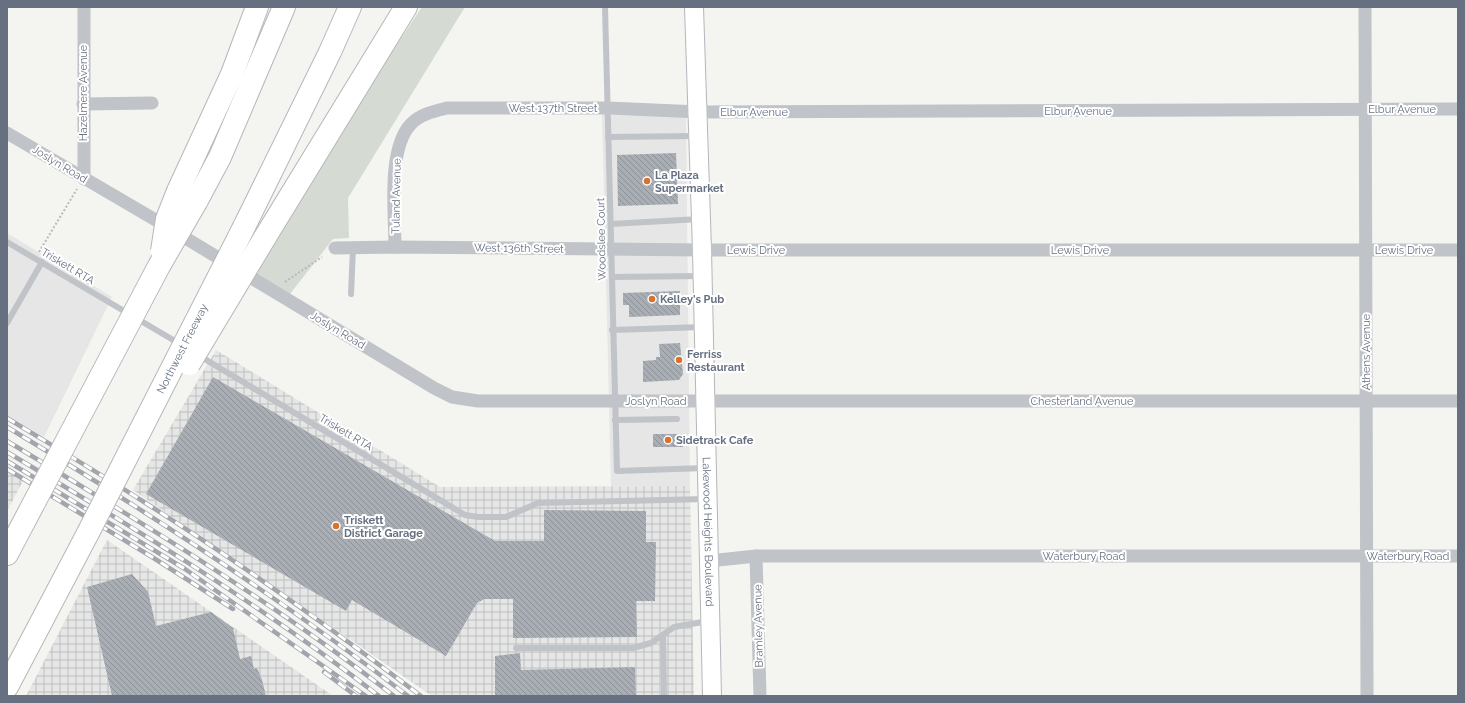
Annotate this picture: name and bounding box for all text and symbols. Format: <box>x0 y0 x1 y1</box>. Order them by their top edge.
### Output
street label: Hazelmere Avenue <box>77 44 90 141</box>
street label: West 137th Street <box>509 102 598 115</box>
street label: Elbur Avenue <box>1368 103 1436 116</box>
street label: Elbur Avenue <box>1044 105 1112 118</box>
street label: Elbur Avenue <box>720 106 788 119</box>
street label: Joslyn Road <box>30 143 90 186</box>
street label: Tuland Avenue <box>389 158 404 234</box>
place label: La Plaza Supermarket <box>655 169 725 195</box>
marker: La Plaza Supermarket <box>642 176 652 186</box>
street label: Woodslee Court <box>594 197 609 281</box>
street label: West 136th Street <box>474 241 564 256</box>
street label: Lewis Drive <box>727 244 786 257</box>
street label: Lewis Drive <box>1051 244 1110 257</box>
street label: Lewis Drive <box>1375 244 1434 257</box>
street label: Triskett RTA <box>39 245 97 288</box>
place label: Kelley's Pub <box>660 293 724 306</box>
marker: Kelley's Pub <box>647 294 657 304</box>
street label: Northwest Freeway <box>154 302 211 396</box>
street label: Joslyn Road <box>308 309 368 352</box>
street label: Athens Avenue <box>1360 313 1373 390</box>
place label: Ferriss Restaurant <box>687 348 746 374</box>
marker: Ferriss Restaurant <box>674 355 684 365</box>
street label: Joslyn Road <box>625 395 687 408</box>
street label: Chesterland Avenue <box>1031 395 1134 408</box>
street label: Triskett RTA <box>317 411 375 454</box>
place label: Sidetrack Cafe <box>676 434 754 447</box>
marker: Sidetrack Cafe <box>663 435 673 445</box>
street label: Lakewood Heights Boulevard <box>700 457 716 607</box>
place label: Triskett District Garage <box>344 514 423 540</box>
marker: Triskett District Garage <box>331 521 341 531</box>
street label: Waterbury Road <box>1043 550 1126 563</box>
street label: Waterbury Road <box>1367 550 1450 563</box>
street label: Bramley Avenue <box>751 584 766 668</box>

